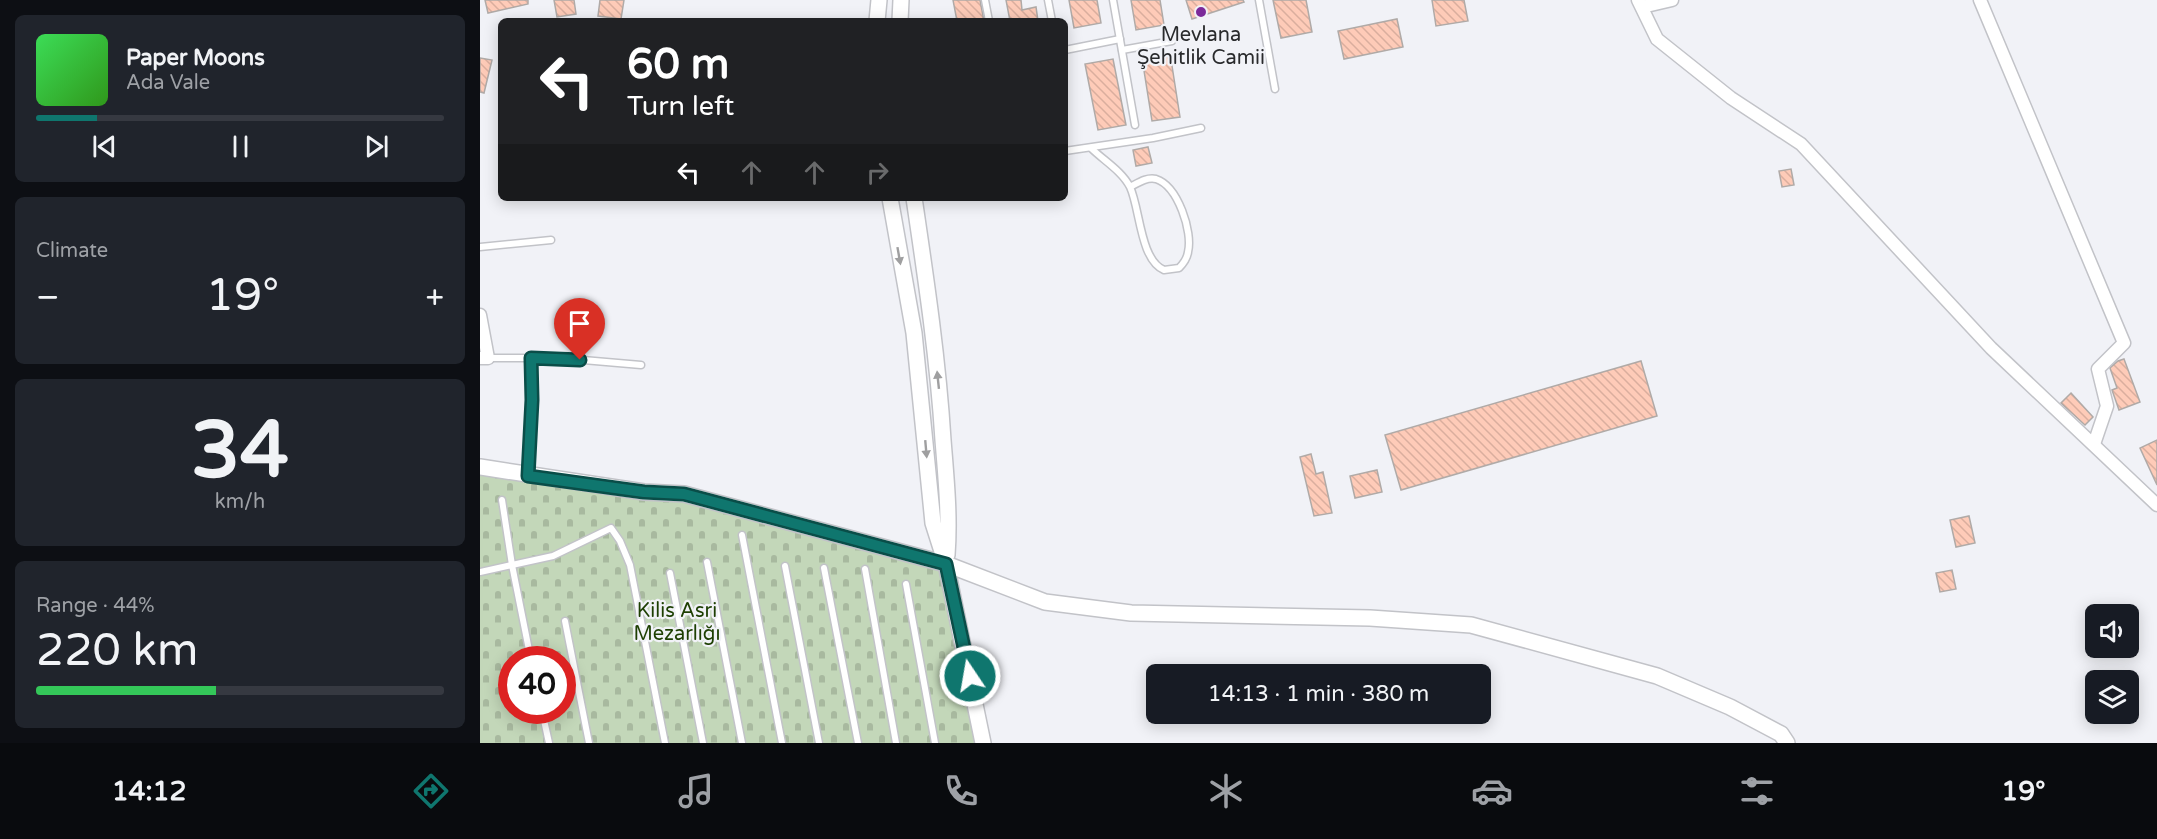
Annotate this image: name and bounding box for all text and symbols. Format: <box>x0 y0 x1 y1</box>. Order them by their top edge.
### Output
marker: Mevlana Şehitlik Camii <box>1194 5 1208 19</box>
place label: Mevlana Şehitlik Camii <box>1137 23 1265 70</box>
text: 60 m <box>627 39 729 90</box>
icon: left <box>528 42 606 120</box>
text: Paper Moons <box>126 45 265 71</box>
text: Ada Vale <box>126 71 210 95</box>
text: Turn left <box>627 90 734 123</box>
icon: previous <box>88 130 121 163</box>
icon: pause <box>224 130 257 163</box>
icon: next <box>360 130 393 163</box>
icon: left <box>672 156 705 189</box>
icon: ahead <box>735 156 768 189</box>
icon: ahead <box>798 156 831 189</box>
icon: right <box>861 156 894 189</box>
text: Climate <box>36 239 108 263</box>
one-way arrow <box>895 246 904 265</box>
text: 19° <box>206 269 279 323</box>
text: − <box>36 278 60 317</box>
text: + <box>425 278 444 317</box>
pin <box>554 298 605 360</box>
icon: arrive <box>563 307 596 340</box>
one-way arrow <box>933 370 943 389</box>
text: 34 <box>191 404 289 498</box>
one-way arrow <box>921 439 931 458</box>
text: km/h <box>215 490 265 514</box>
text: Range · 44% <box>36 594 155 618</box>
park label: Kilis Asri Mezarlığı <box>634 599 720 646</box>
map controls <box>2085 604 2139 724</box>
button: sound <box>2085 604 2139 658</box>
text: 220 km <box>36 624 198 678</box>
position arrow <box>938 644 1002 708</box>
speed limit sign: 40 <box>498 646 576 724</box>
button: layers <box>2085 670 2139 724</box>
text: 14:13 · 1 min · 380 m <box>1208 681 1429 707</box>
icon: directions <box>410 770 452 812</box>
icon: music <box>675 770 717 812</box>
icon: phone <box>940 770 982 812</box>
icon: climate <box>1205 770 1247 812</box>
icon: car <box>1471 770 1513 812</box>
icon: filters <box>1736 770 1778 812</box>
text: 14:12 <box>112 775 186 808</box>
text: 19° <box>2001 775 2045 808</box>

